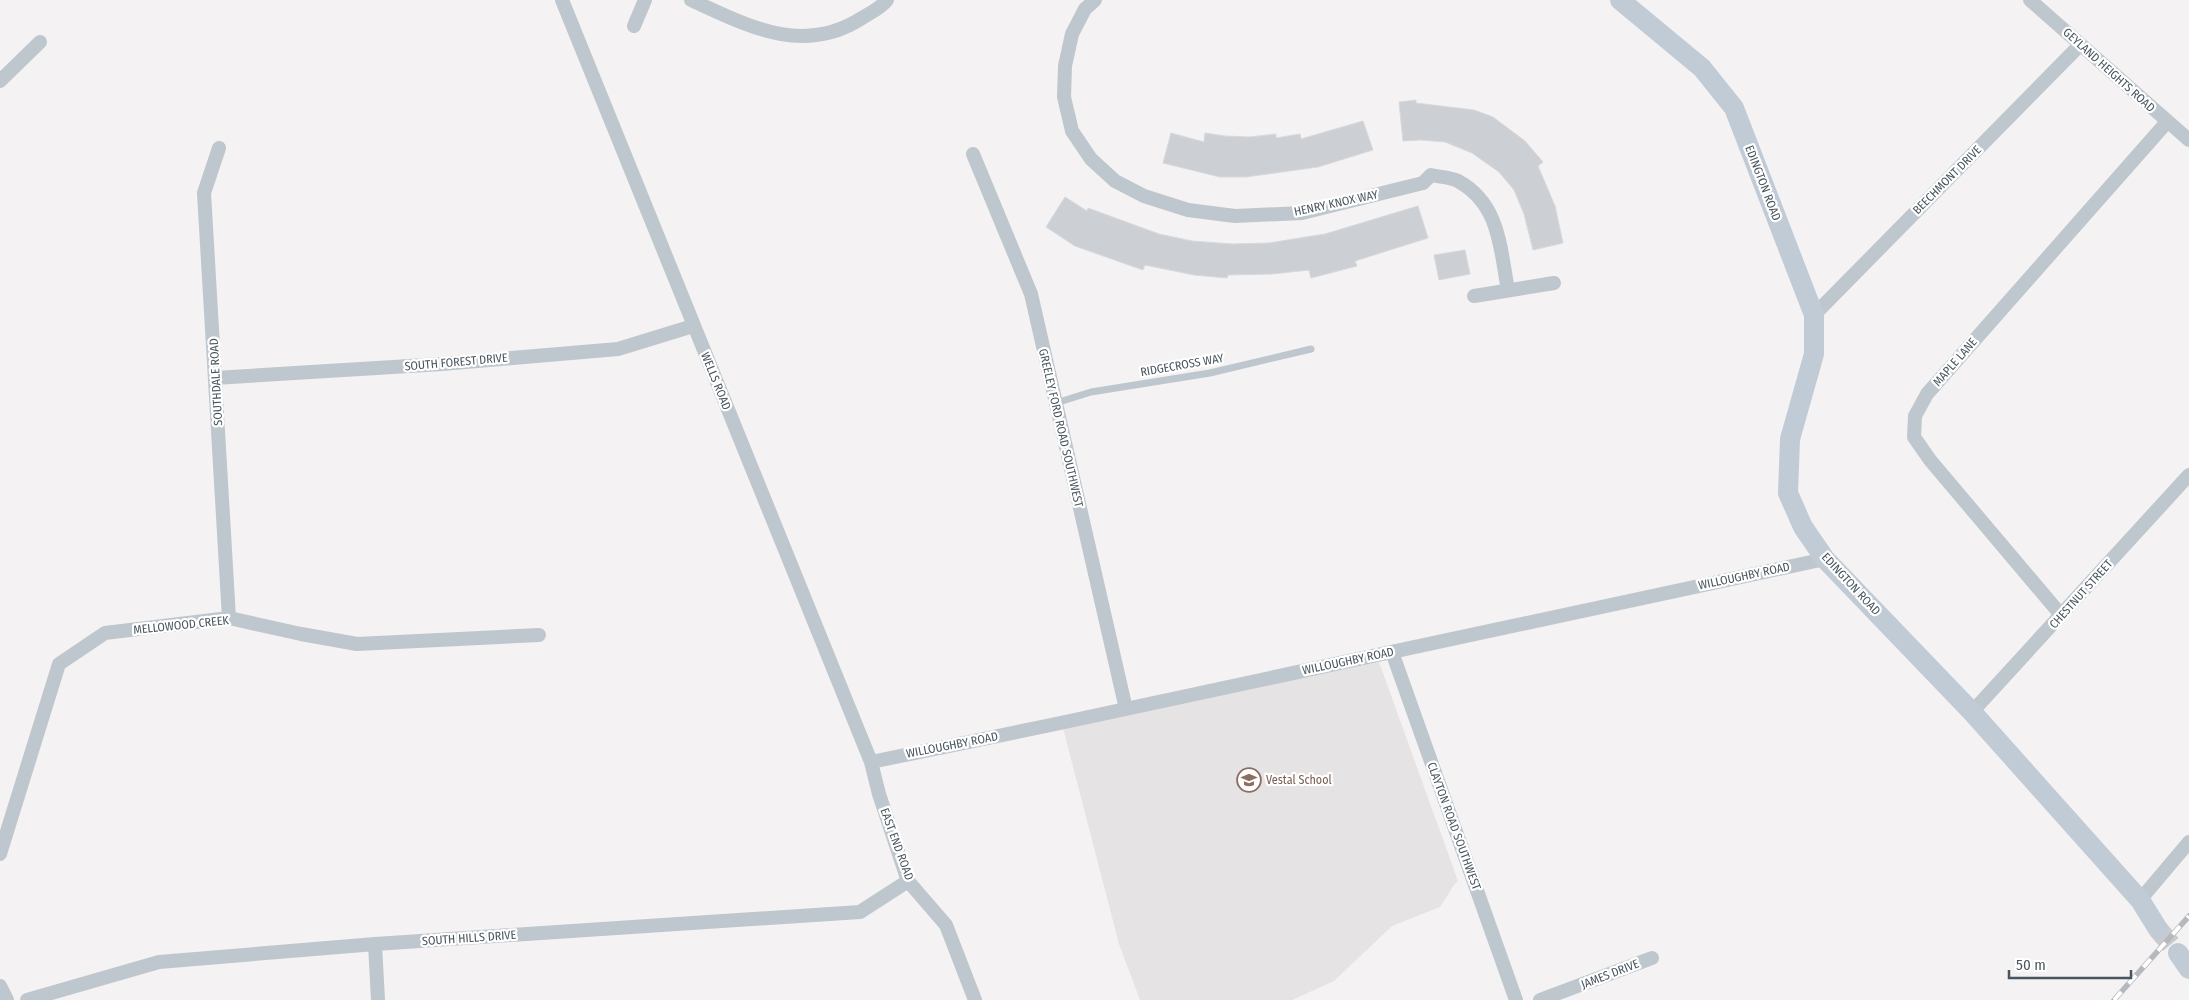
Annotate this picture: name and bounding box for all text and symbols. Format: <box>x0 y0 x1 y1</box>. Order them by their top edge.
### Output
street label: GEYLAND HEIGHTS ROAD <box>2060 25 2158 115</box>
street label: EDINGTON ROAD <box>1742 143 1784 223</box>
street label: BEECHMONT DRIVE <box>1910 143 1984 217</box>
street label: HENRY KNOX WAY <box>1293 187 1379 219</box>
street label: MAPLE LANE <box>1930 335 1980 389</box>
street label: SOUTHDALE ROAD <box>207 338 225 426</box>
street label: GREELEY FORD ROAD SOUTHWEST <box>1036 347 1086 509</box>
street label: SOUTH FOREST DRIVE <box>404 350 508 373</box>
street label: WELLS ROAD <box>698 350 734 412</box>
street label: RIDGECROSS WAY <box>1139 351 1225 379</box>
street label: EDINGTON ROAD <box>1819 550 1883 618</box>
street label: CHESTNUT STREET <box>2047 557 2116 631</box>
street label: WILLOUGHBY ROAD <box>1697 559 1791 593</box>
street label: MELLOWOOD CREEK <box>133 613 230 637</box>
street label: WILLOUGHBY ROAD <box>1301 644 1395 678</box>
street label: WILLOUGHBY ROAD <box>905 729 999 761</box>
street label: CLAYTON ROAD SOUTHWEST <box>1424 760 1484 892</box>
school or university icon: Vestal School <box>1236 767 1262 793</box>
place label: Vestal School <box>1266 773 1332 787</box>
street label: EAST END ROAD <box>877 806 917 882</box>
street label: SOUTH HILLS DRIVE <box>422 928 517 948</box>
scale bar <box>2009 948 2132 980</box>
street label: JAMES DRIVE <box>1579 956 1641 991</box>
text: 50 m <box>2016 956 2046 974</box>

